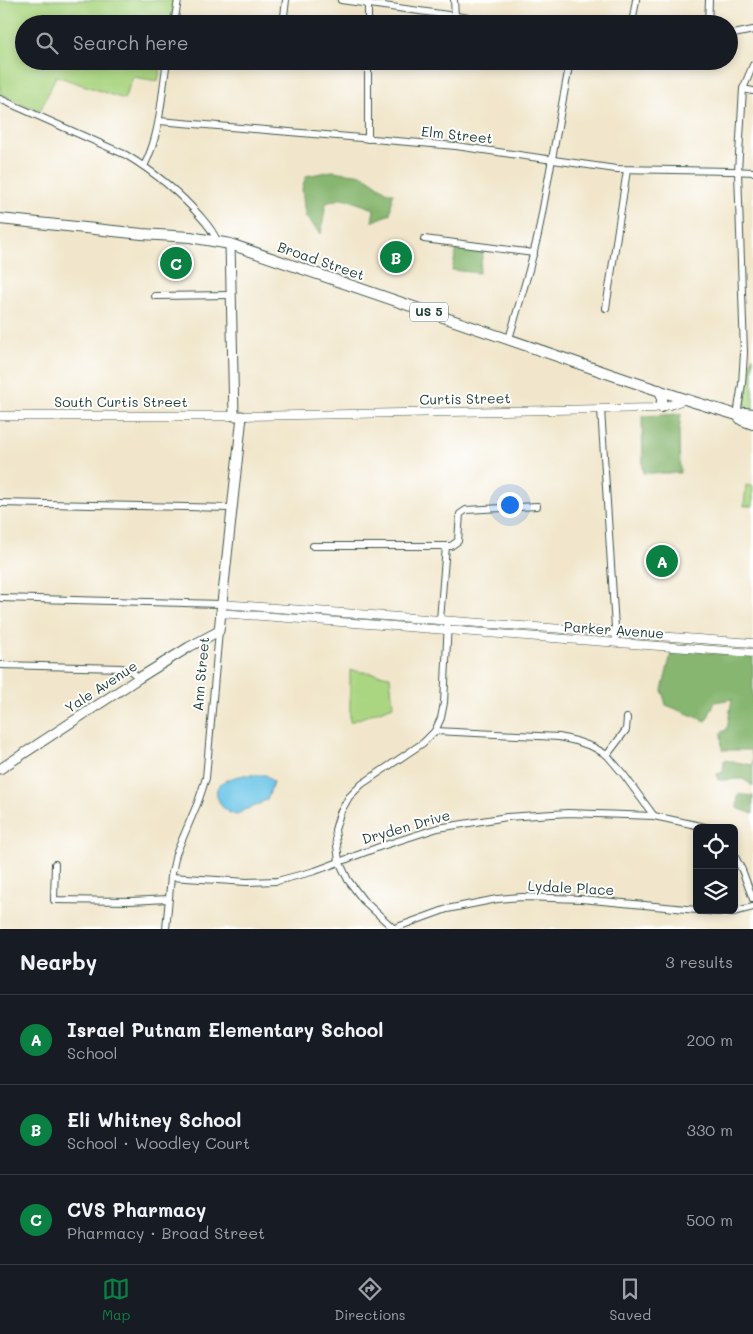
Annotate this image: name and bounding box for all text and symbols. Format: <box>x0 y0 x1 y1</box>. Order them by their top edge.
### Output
search box <box>15 15 738 70</box>
icon: search <box>33 29 61 57</box>
text: Search here <box>73 30 189 55</box>
street label: Elm Street <box>420 121 494 148</box>
street label: Broad Street <box>275 237 367 284</box>
pin: B <box>380 238 412 276</box>
pin: C <box>160 244 192 282</box>
road number: US 5 <box>410 302 448 322</box>
street label: Curtis Street <box>419 388 511 409</box>
street label: South Curtis Street <box>54 392 188 411</box>
your location <box>497 492 523 518</box>
pin: A <box>646 542 678 580</box>
street label: Parker Avenue <box>563 617 665 642</box>
street label: Ann Street <box>188 636 213 712</box>
street label: Yale Avenue <box>61 656 141 717</box>
street label: Dryden Drive <box>360 805 452 848</box>
map controls <box>693 824 738 914</box>
button: locate <box>693 824 738 869</box>
button: layers <box>693 869 738 914</box>
street label: Lydale Place <box>527 876 615 899</box>
text: Nearby <box>20 948 97 975</box>
text: 3 results <box>665 951 733 972</box>
text: Israel Putnam Elementary School <box>67 1017 383 1042</box>
text: A <box>30 1029 42 1050</box>
text: 200 m <box>686 1029 733 1050</box>
text: School <box>67 1042 117 1063</box>
text: Eli Whitney School <box>67 1107 242 1132</box>
text: B <box>31 1119 41 1140</box>
text: 330 m <box>687 1119 733 1140</box>
text: School · Woodley Court <box>67 1132 250 1153</box>
text: CVS Pharmacy <box>67 1197 206 1222</box>
text: C <box>30 1209 42 1230</box>
text: 500 m <box>686 1209 733 1230</box>
text: Pharmacy · Broad Street <box>67 1222 265 1243</box>
tab: Map <box>102 1275 130 1324</box>
tab: Directions <box>334 1275 406 1324</box>
tab: Saved <box>609 1275 651 1324</box>

